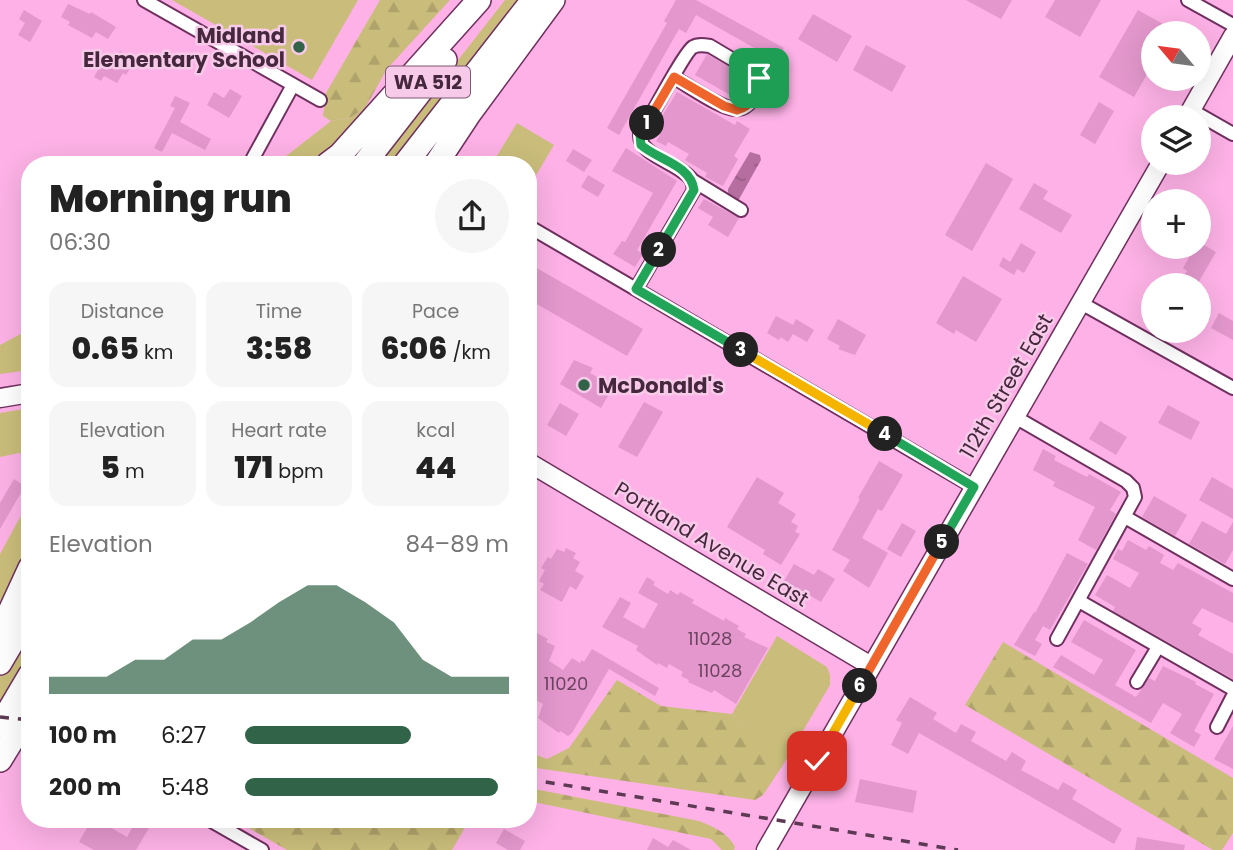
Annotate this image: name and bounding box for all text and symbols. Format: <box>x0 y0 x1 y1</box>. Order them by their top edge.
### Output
place label: Midland Elementary School <box>83 21 285 74</box>
north arrow <box>1141 21 1211 91</box>
map controls <box>1141 21 1211 343</box>
marker: Midland Elementary School <box>291 39 307 55</box>
pin <box>729 48 789 108</box>
icon: arrive <box>740 59 778 97</box>
road number: WA 512 <box>386 66 470 97</box>
button: layers <box>1141 105 1211 175</box>
pin: 1 <box>630 106 664 140</box>
text: 1 <box>643 109 650 136</box>
text: Morning run <box>49 172 292 225</box>
button: share <box>435 179 509 253</box>
button: + <box>1141 189 1211 259</box>
text: 06:30 <box>49 226 111 258</box>
pin: 2 <box>642 232 676 268</box>
text: 2 <box>653 236 664 263</box>
button: − <box>1141 273 1211 343</box>
text: Distance <box>81 298 164 325</box>
text: Time <box>256 298 302 325</box>
text: Pace <box>412 298 459 325</box>
street label: 112th Street East <box>953 308 1059 464</box>
text: 0.65 <box>71 327 139 370</box>
text: 3:58 <box>246 327 312 370</box>
text: 6:06 <box>380 327 447 370</box>
pin: 3 <box>724 332 758 368</box>
text: 3 <box>735 336 746 363</box>
text: km <box>139 339 173 366</box>
text: /km <box>447 339 491 366</box>
place label: McDonald's <box>598 371 724 400</box>
marker: McDonald's <box>576 377 592 393</box>
pin: 4 <box>868 416 903 452</box>
text: Elevation <box>80 417 165 444</box>
text: Heart rate <box>231 417 327 444</box>
text: kcal <box>416 417 455 444</box>
text: 4 <box>878 420 891 447</box>
text: 5 <box>100 446 120 489</box>
text: 171 <box>234 446 273 489</box>
text: 44 <box>415 446 456 489</box>
text: m <box>120 458 144 485</box>
text: bpm <box>273 458 324 485</box>
street label: Portland Avenue East <box>610 474 814 614</box>
pin: 5 <box>925 524 960 560</box>
text: Elevation <box>49 528 153 560</box>
text: 84–89 m <box>406 528 509 560</box>
text: 5 <box>935 528 948 555</box>
house number: 11028 <box>688 626 732 651</box>
house number: 11028 <box>698 658 742 683</box>
pin: 6 <box>842 668 878 704</box>
house number: 11020 <box>544 671 588 696</box>
text: 6 <box>853 672 866 699</box>
text: 100 m <box>49 719 117 751</box>
text: 6:27 <box>161 719 206 751</box>
pin <box>787 731 847 791</box>
icon: check <box>798 742 836 780</box>
text: 200 m <box>49 771 121 803</box>
text: 5:48 <box>161 771 209 803</box>

